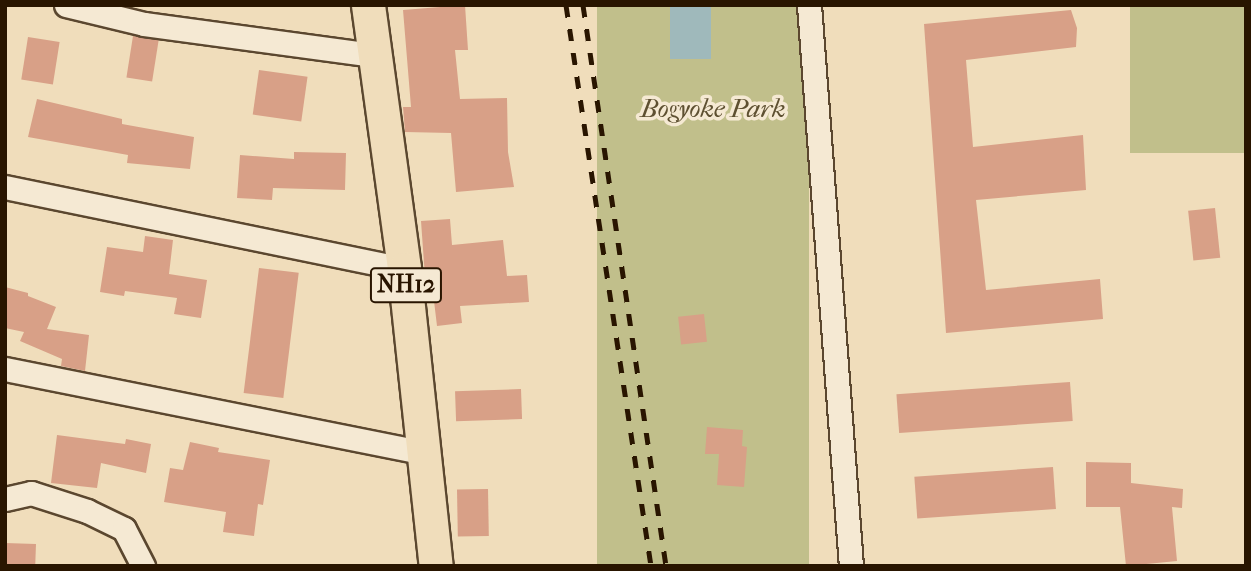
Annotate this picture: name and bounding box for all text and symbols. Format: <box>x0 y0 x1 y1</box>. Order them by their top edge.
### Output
park label: Bogyoke Park <box>640 93 786 125</box>
road number: NH12 <box>369 264 443 306</box>

